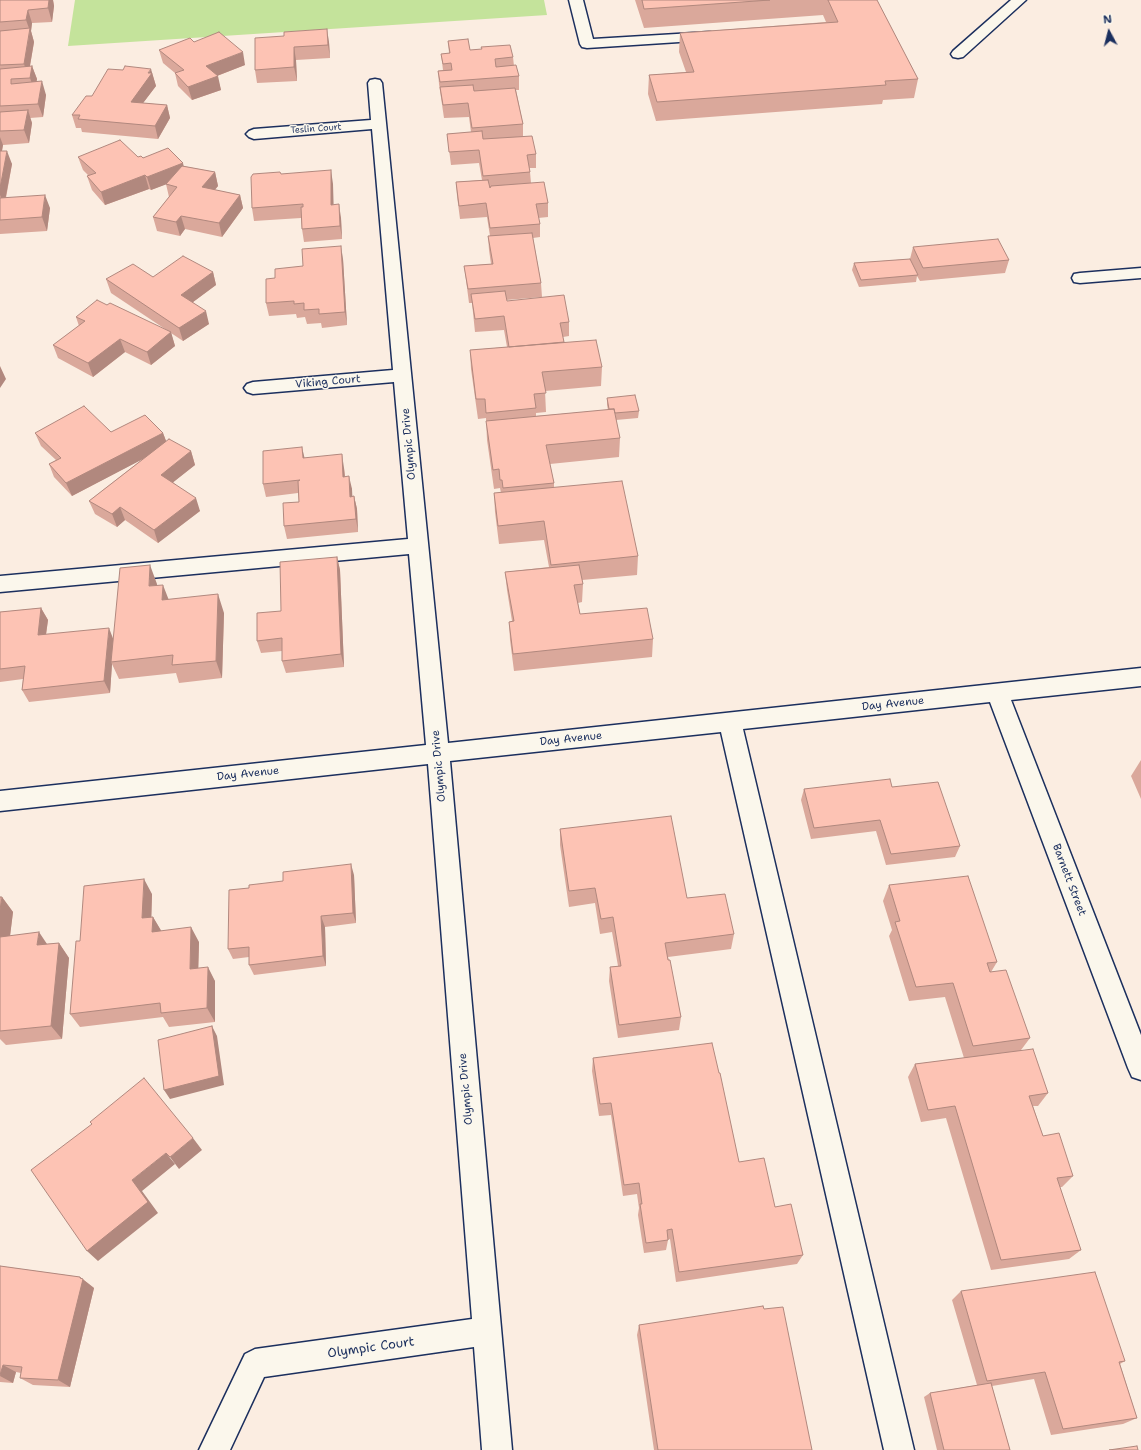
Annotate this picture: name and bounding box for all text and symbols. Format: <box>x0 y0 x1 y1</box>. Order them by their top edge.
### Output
north arrow <box>1089 12 1129 52</box>
text: N <box>1102 12 1113 28</box>
street label: Teslin Court <box>290 122 342 136</box>
street label: Viking Court <box>295 373 361 391</box>
street label: Olympic Drive <box>399 407 419 481</box>
street label: Day Avenue <box>861 694 925 714</box>
street label: Olympic Drive <box>429 729 449 803</box>
street label: Day Avenue <box>539 729 603 749</box>
street label: Day Avenue <box>216 764 280 784</box>
street label: Barnett Street <box>1049 842 1089 918</box>
street label: Olympic Drive <box>456 1052 476 1126</box>
street label: Olympic Court <box>326 1334 416 1362</box>

